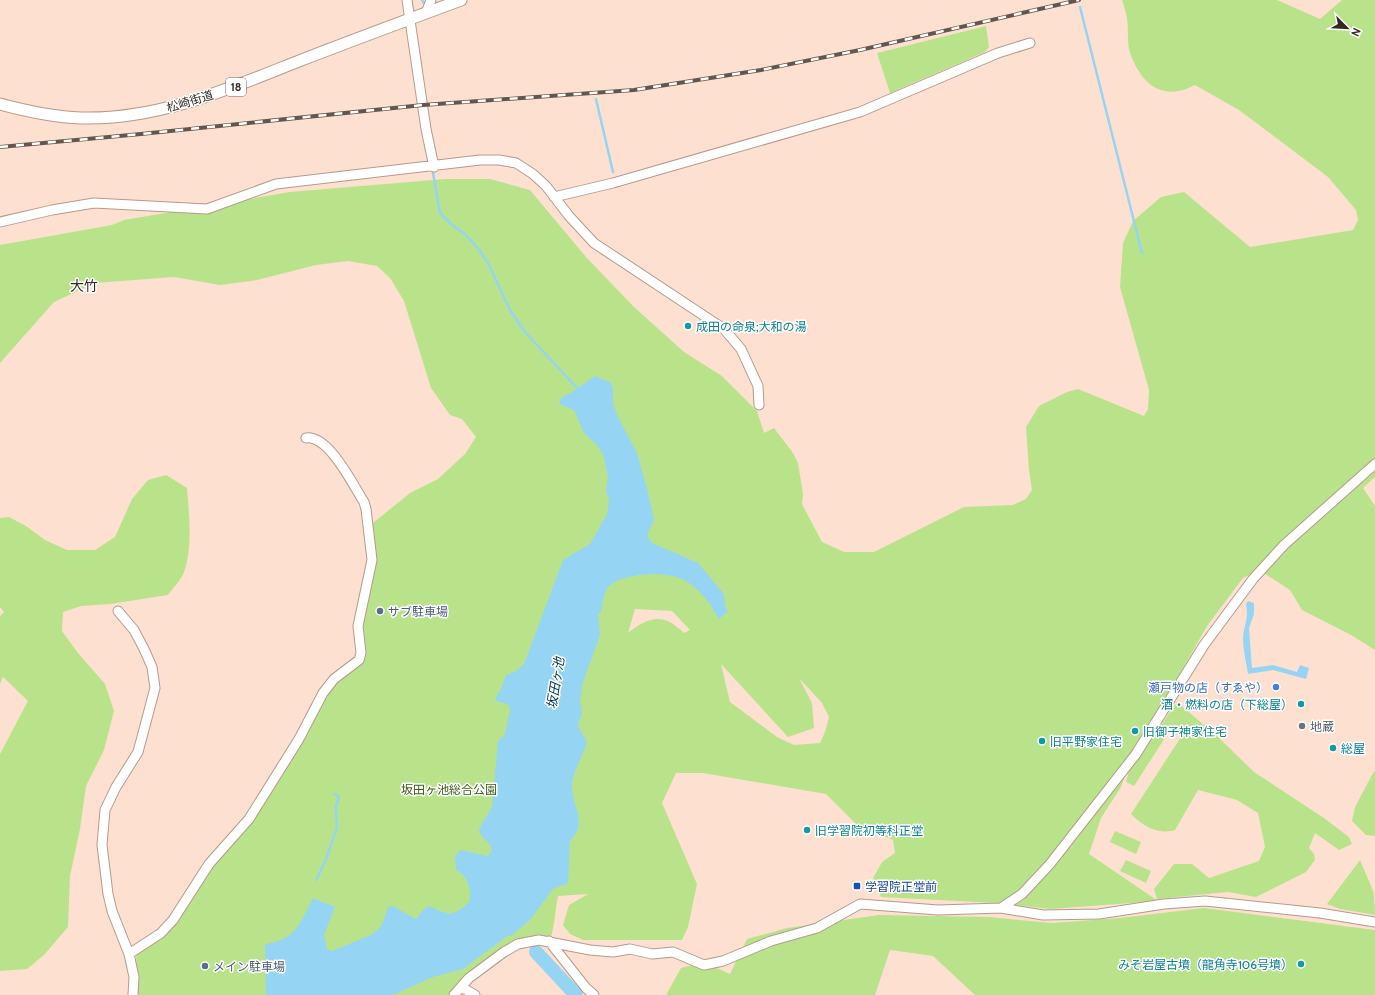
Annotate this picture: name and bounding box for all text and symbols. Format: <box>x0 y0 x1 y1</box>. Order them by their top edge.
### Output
north arrow <box>1327 8 1367 48</box>
text: N <box>1348 26 1364 38</box>
road number: 18 <box>226 78 246 96</box>
street label: 松崎街道 <box>165 87 215 115</box>
district label: 大竹 <box>70 277 98 295</box>
place label: 成田の命泉;大和の湯 <box>696 319 807 334</box>
marker: 成田の命泉;大和の湯 <box>683 321 693 331</box>
place label: サブ駐車場 <box>388 604 448 619</box>
marker: サブ駐車場 <box>375 606 385 616</box>
water label: 坂田ヶ池 <box>543 654 567 710</box>
place label: 瀬戸物の店（すゑや） <box>1148 680 1268 695</box>
marker: 瀬戸物の店（すゑや） <box>1271 682 1281 692</box>
place label: 酒・燃料の店（下総屋） <box>1161 697 1293 712</box>
marker: 酒・燃料の店（下総屋） <box>1296 699 1306 709</box>
place label: 地蔵 <box>1310 719 1334 734</box>
marker: 地蔵 <box>1297 721 1307 731</box>
place label: 旧御子神家住宅 <box>1143 724 1227 739</box>
marker: 旧御子神家住宅 <box>1130 726 1140 736</box>
place label: 旧平野家住宅 <box>1050 734 1122 749</box>
marker: 旧平野家住宅 <box>1037 736 1047 746</box>
place label: 総屋 <box>1341 741 1365 756</box>
marker: 総屋 <box>1328 743 1338 753</box>
park label: 坂田ヶ池総合公園 <box>401 782 497 797</box>
place label: 旧学習院初等科正堂 <box>815 823 923 838</box>
marker: 旧学習院初等科正堂 <box>802 825 812 835</box>
place label: 学習院正堂前 <box>865 879 937 894</box>
marker: 学習院正堂前 <box>852 881 862 891</box>
place label: みそ岩屋古墳（龍角寺106号墳） <box>1118 957 1293 972</box>
place label: メイン駐車場 <box>213 959 285 974</box>
marker: みそ岩屋古墳（龍角寺106号墳） <box>1296 959 1306 969</box>
marker: メイン駐車場 <box>200 961 210 971</box>

